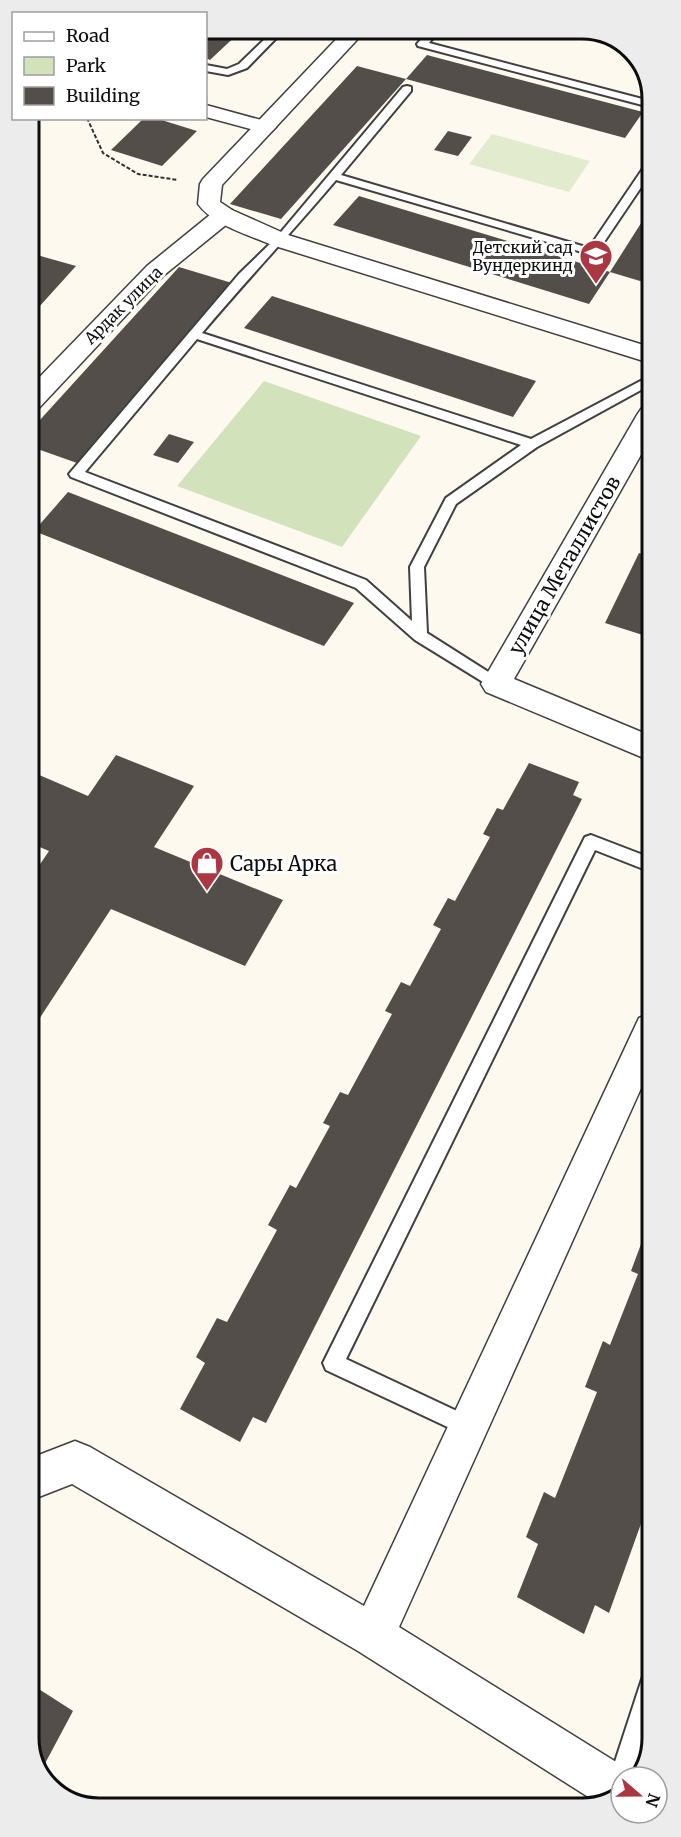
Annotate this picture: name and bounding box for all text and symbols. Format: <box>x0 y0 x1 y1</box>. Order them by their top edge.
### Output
legend <box>12 12 207 120</box>
text: Road <box>66 24 110 47</box>
text: Park <box>66 54 107 77</box>
text: Building <box>66 84 140 107</box>
place label: Детский сад Вундеркинд <box>472 237 573 275</box>
school or university icon: Детский сад Вундеркинд <box>578 238 614 285</box>
street label: Ардак улица <box>79 262 166 349</box>
street label: улица Металлистов <box>503 471 626 659</box>
shop icon: Сары Арка <box>189 845 225 892</box>
place label: Сары Арка <box>230 851 337 876</box>
north arrow <box>609 1765 669 1825</box>
text: N <box>641 1791 665 1810</box>

